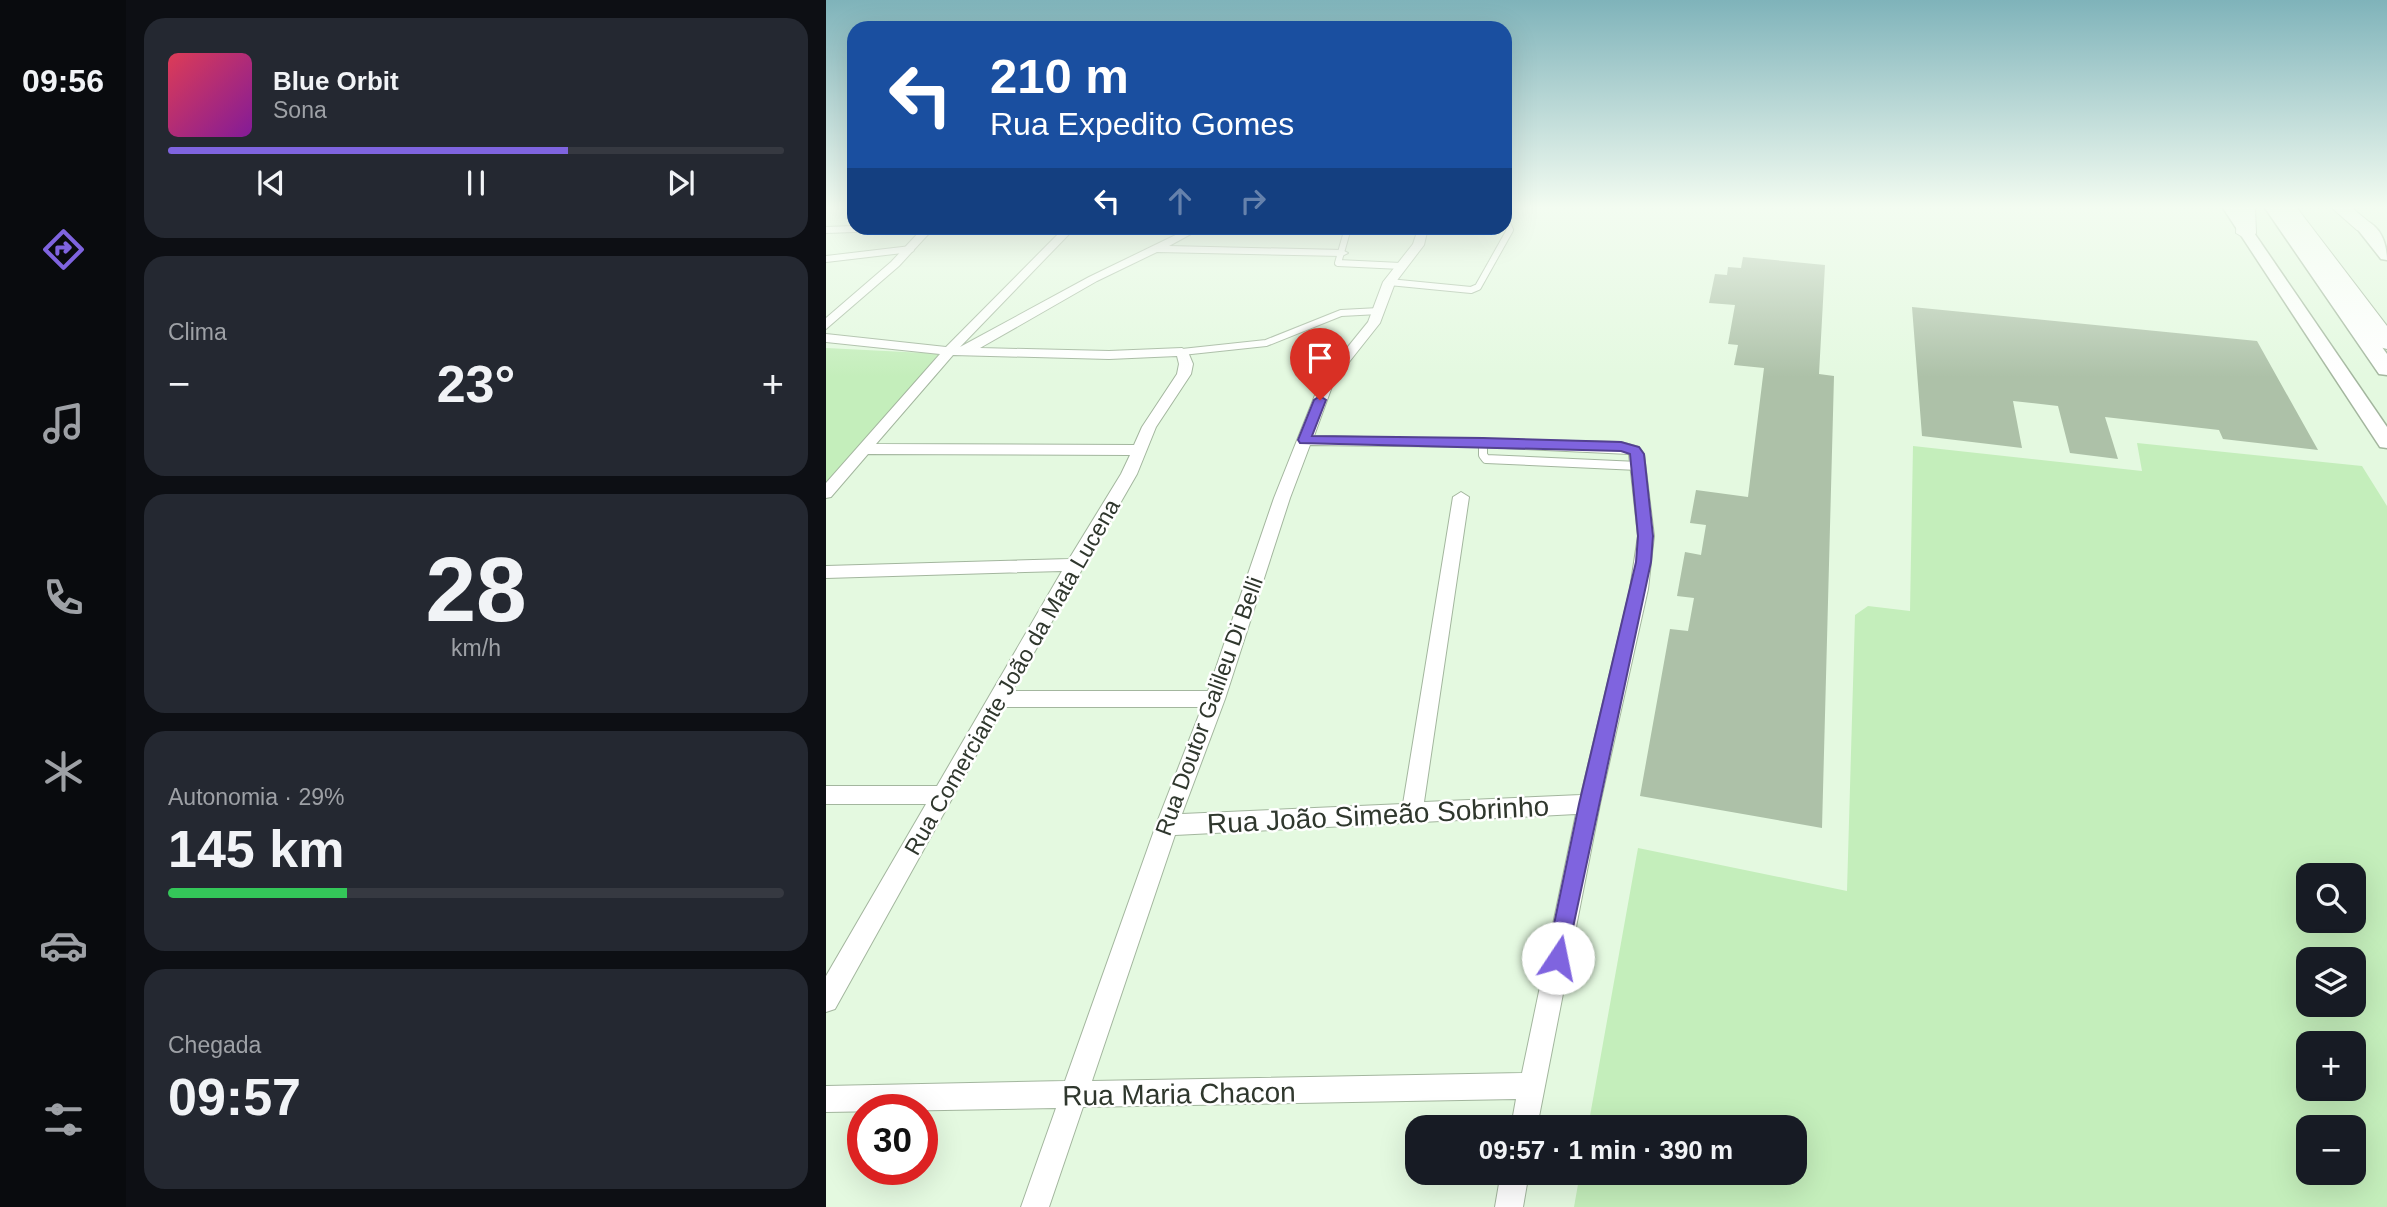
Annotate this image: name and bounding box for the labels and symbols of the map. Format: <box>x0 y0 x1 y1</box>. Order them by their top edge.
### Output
pin <box>1290 328 1350 400</box>
street label: Rua Comerciante João da Mata Lucena <box>899 494 1125 860</box>
street label: Rua Doutor Galileu Di Belli <box>1150 573 1268 839</box>
street label: Rua João Simeão Sobrinho <box>1206 791 1550 839</box>
position arrow <box>1521 921 1595 995</box>
street label: Rua Maria Chacon <box>1062 1076 1296 1112</box>
speed limit sign: 30 <box>847 1094 938 1185</box>

